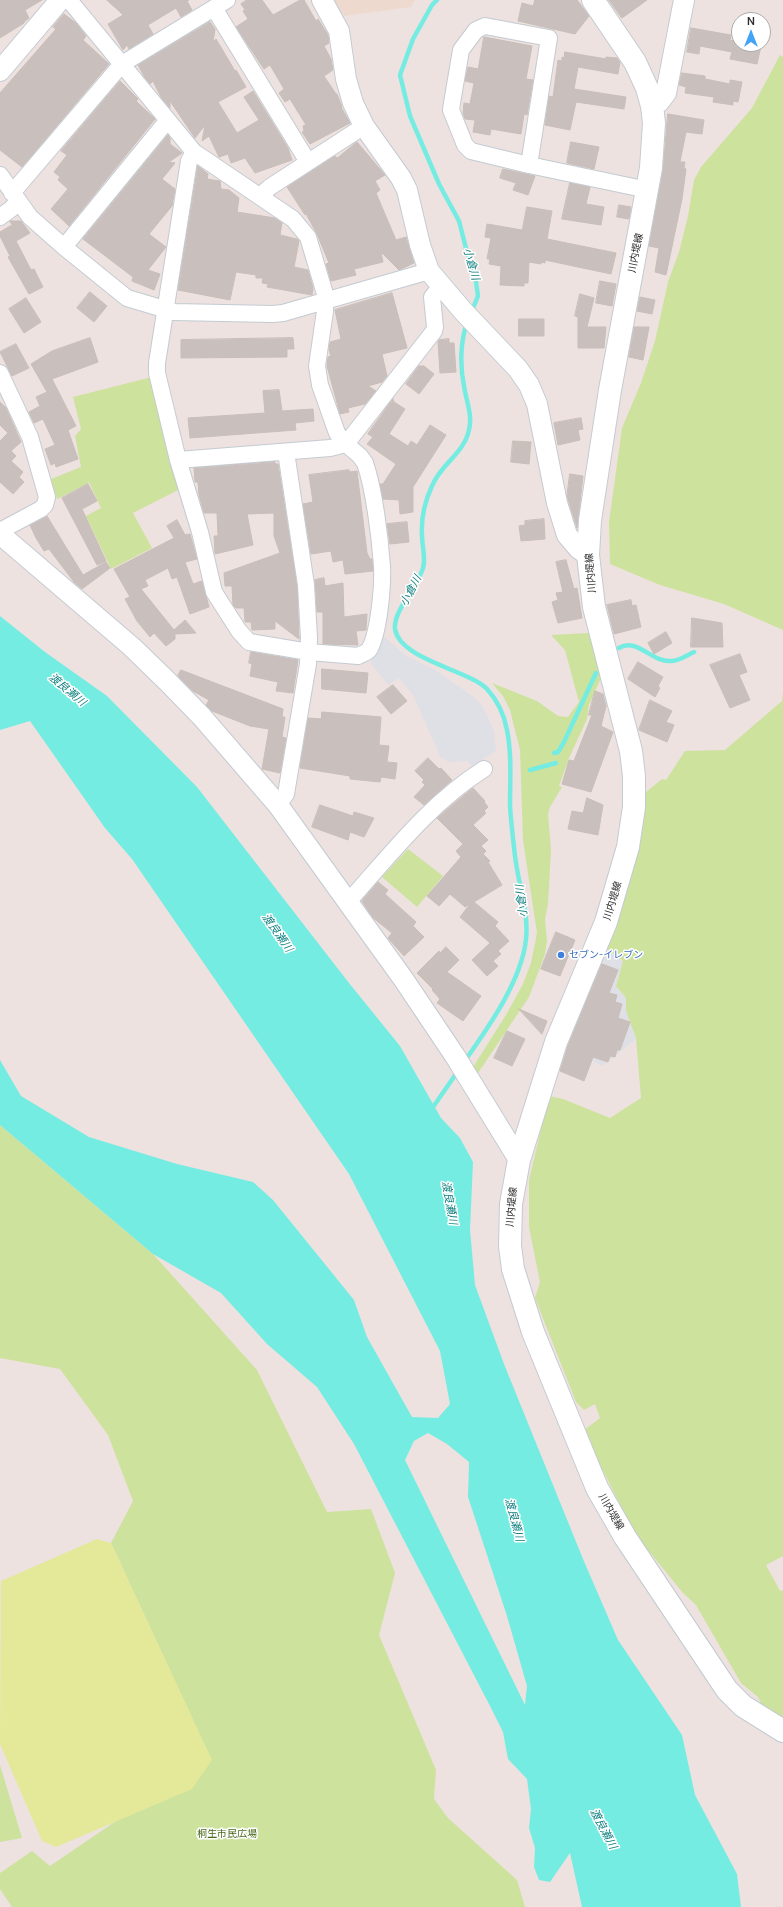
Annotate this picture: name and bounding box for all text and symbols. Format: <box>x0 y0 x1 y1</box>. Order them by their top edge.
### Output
north arrow <box>731 12 771 52</box>
text: N <box>747 13 755 28</box>
street label: 川内堤線 <box>626 232 646 274</box>
water label: 小倉川 <box>460 246 482 282</box>
street label: 川内堤線 <box>583 553 599 593</box>
water label: 小倉川 <box>397 573 425 609</box>
water label: 渡良瀬川 <box>46 671 88 709</box>
street label: 川内堤線 <box>601 880 625 922</box>
water label: 小倉川 <box>513 884 531 918</box>
water label: 渡良瀬川 <box>259 911 295 955</box>
place label: セブン-イレブン <box>569 949 643 961</box>
marker: セブン-イレブン <box>556 950 566 960</box>
water label: 渡良瀬川 <box>439 1180 459 1226</box>
street label: 川内堤線 <box>504 1187 520 1227</box>
street label: 川内堤線 <box>596 1492 626 1532</box>
water label: 渡良瀬川 <box>502 1497 526 1543</box>
water label: 渡良瀬川 <box>587 1806 619 1852</box>
park label: 桐生市民広場 <box>197 1828 257 1840</box>

